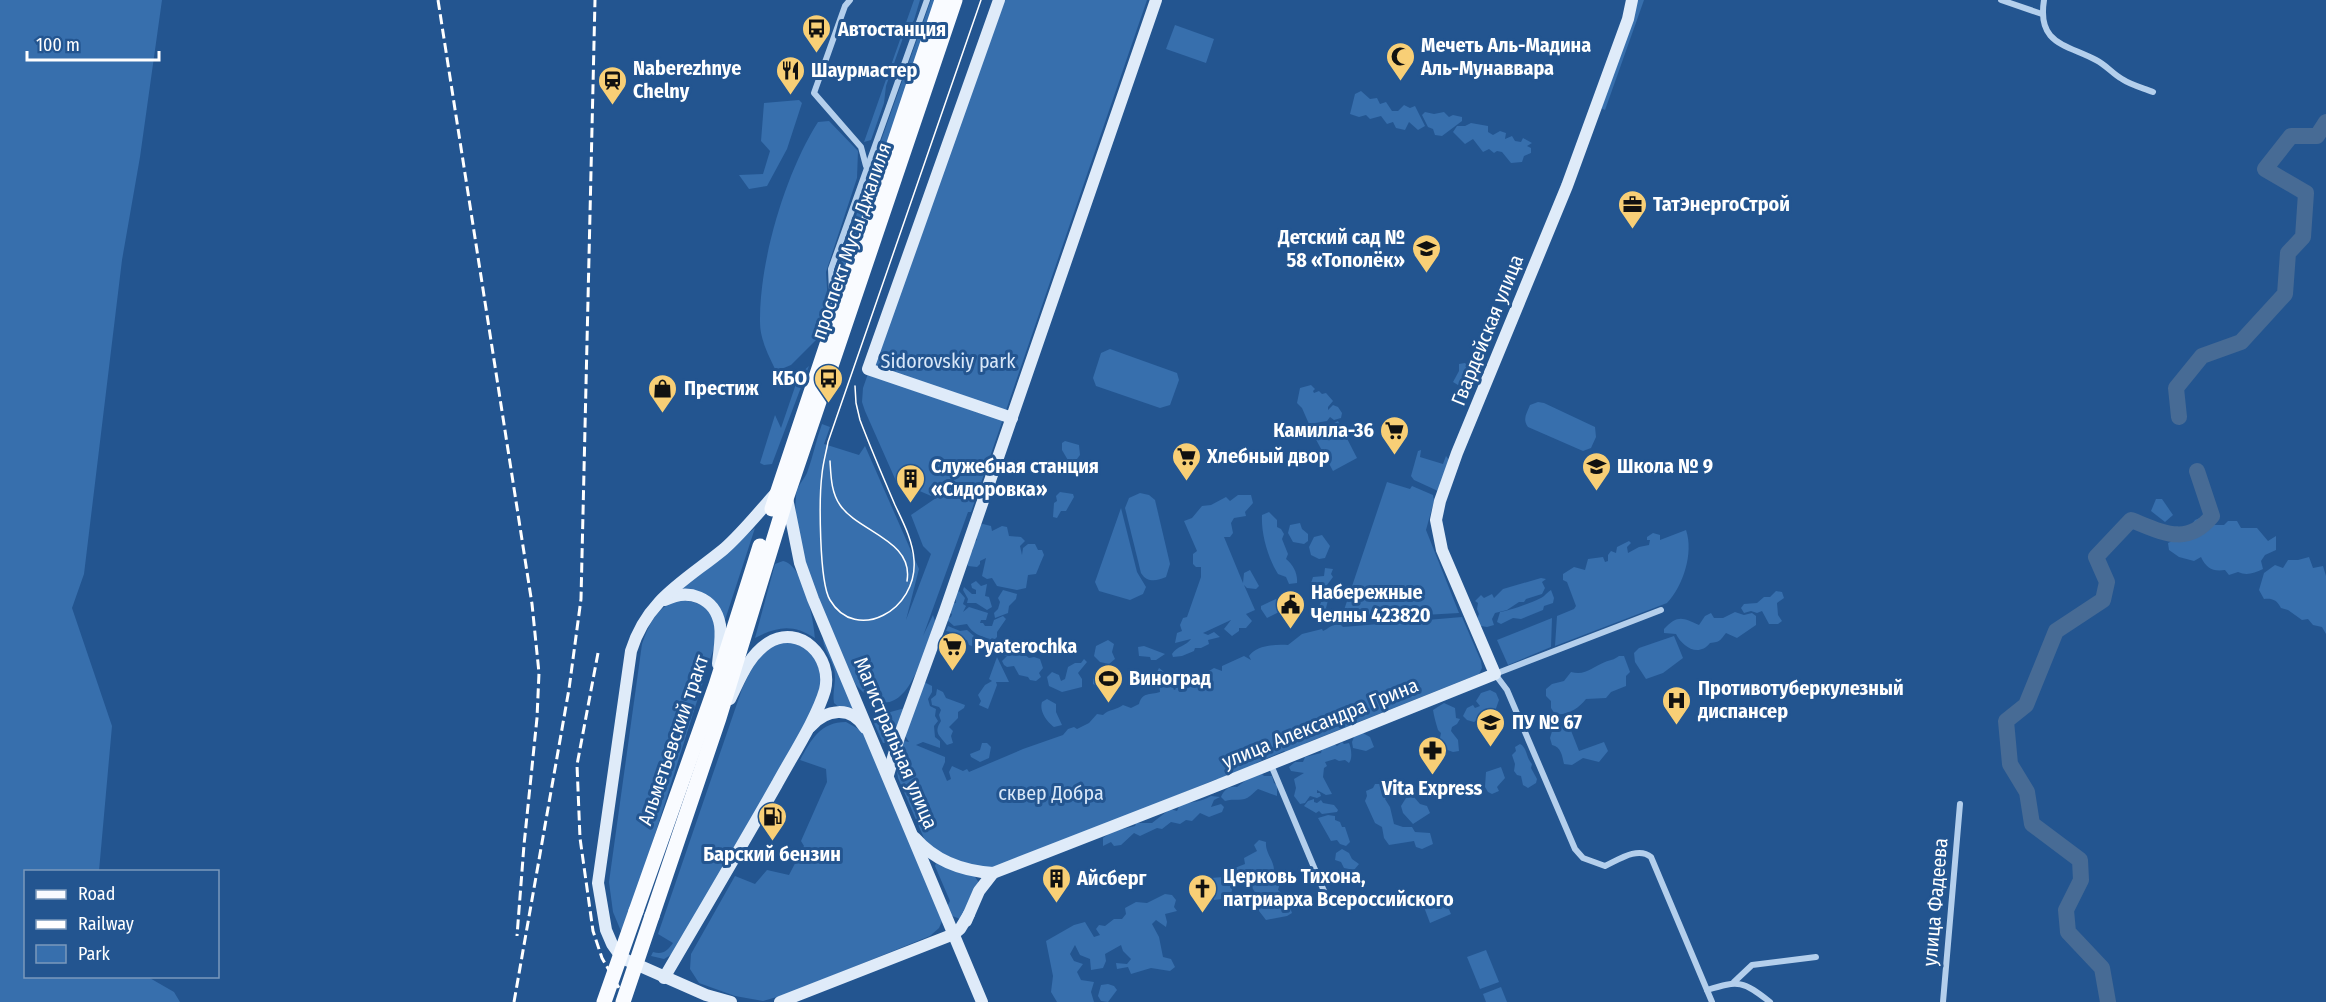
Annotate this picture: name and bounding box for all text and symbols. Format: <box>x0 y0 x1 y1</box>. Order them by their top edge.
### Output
bus stop icon: Автостанция <box>801 13 833 55</box>
place label: Автостанция <box>837 17 946 41</box>
scale bar <box>27 24 159 62</box>
place label: Мечеть Аль-Мадина Аль-Мунаввара <box>1420 33 1591 80</box>
text: 100 m <box>36 34 80 56</box>
mosque icon: Мечеть Аль-Мадина Аль-Мунаввара <box>1384 40 1416 82</box>
restaurant icon: Шаурмастер <box>774 54 806 96</box>
place label: Naberezhnye Chelny <box>633 56 741 103</box>
place label: Шаурмастер <box>811 58 918 82</box>
station icon: Naberezhnye Chelny <box>596 64 628 106</box>
street label: проспект Мусы Джалиля <box>806 139 896 343</box>
office icon: ТатЭнергоСтрой <box>1616 188 1648 230</box>
place label: ТатЭнергоСтрой <box>1653 192 1790 216</box>
place label: Детский сад № 58 «Тополёк» <box>1277 225 1405 272</box>
school or university icon: Детский сад № 58 «Тополёк» <box>1410 232 1442 274</box>
street label: Гвардейская улица <box>1446 251 1528 409</box>
park label: Sidorovskiy park <box>881 349 1016 373</box>
bus stop icon: КБО <box>812 362 844 404</box>
place label: КБО <box>772 366 807 390</box>
shop icon: Престиж <box>647 372 679 414</box>
place label: Престиж <box>684 376 759 400</box>
supermarket icon: Камилла-36 <box>1379 414 1411 456</box>
place label: Камилла-36 <box>1273 418 1374 442</box>
supermarket icon: Хлебный двор <box>1170 440 1202 482</box>
place label: Хлебный двор <box>1206 444 1330 468</box>
school or university icon: Школа № 9 <box>1580 450 1612 492</box>
place label: Служебная станция «Сидоровка» <box>931 454 1099 501</box>
place label: Школа № 9 <box>1617 454 1713 478</box>
building icon: Служебная станция «Сидоровка» <box>894 462 926 504</box>
place label: Набережные Челны 423820 <box>1311 580 1431 627</box>
public building icon: Набережные Челны 423820 <box>1274 588 1306 630</box>
supermarket icon: Pyaterochka <box>937 630 969 672</box>
place label: Pyaterochka <box>974 634 1077 658</box>
street label: Альметьевский тракт <box>633 651 714 828</box>
street label: Магистральная улица <box>849 654 943 832</box>
sports icon: Виноград <box>1092 662 1124 704</box>
place label: Виноград <box>1129 666 1211 690</box>
street label: улица Александра Грина <box>1218 673 1422 773</box>
place label: Противотуберкулезный диспансер <box>1697 676 1904 723</box>
hospital icon: Противотуберкулезный диспансер <box>1661 684 1693 726</box>
school or university icon: ПУ № 67 <box>1475 706 1507 748</box>
place label: ПУ № 67 <box>1512 710 1582 734</box>
pharmacy icon: Vita Express <box>1416 734 1448 776</box>
place label: Vita Express <box>1381 776 1483 800</box>
park label: сквер Добра <box>998 781 1104 805</box>
fuel station icon: Барский бензин <box>756 800 788 842</box>
street label: улица Фадеева <box>1917 837 1953 967</box>
place label: Барский бензин <box>703 842 841 866</box>
building icon: Айсберг <box>1040 862 1072 904</box>
place label: Церковь Тихона, патриарха Всероссийского <box>1223 864 1454 911</box>
place label: Айсберг <box>1076 866 1147 890</box>
legend <box>24 870 219 978</box>
church icon: Церковь Тихона, патриарха Всероссийского <box>1186 872 1218 914</box>
text: Road <box>78 883 115 905</box>
text: Railway <box>78 913 134 935</box>
text: Park <box>78 943 111 965</box>

